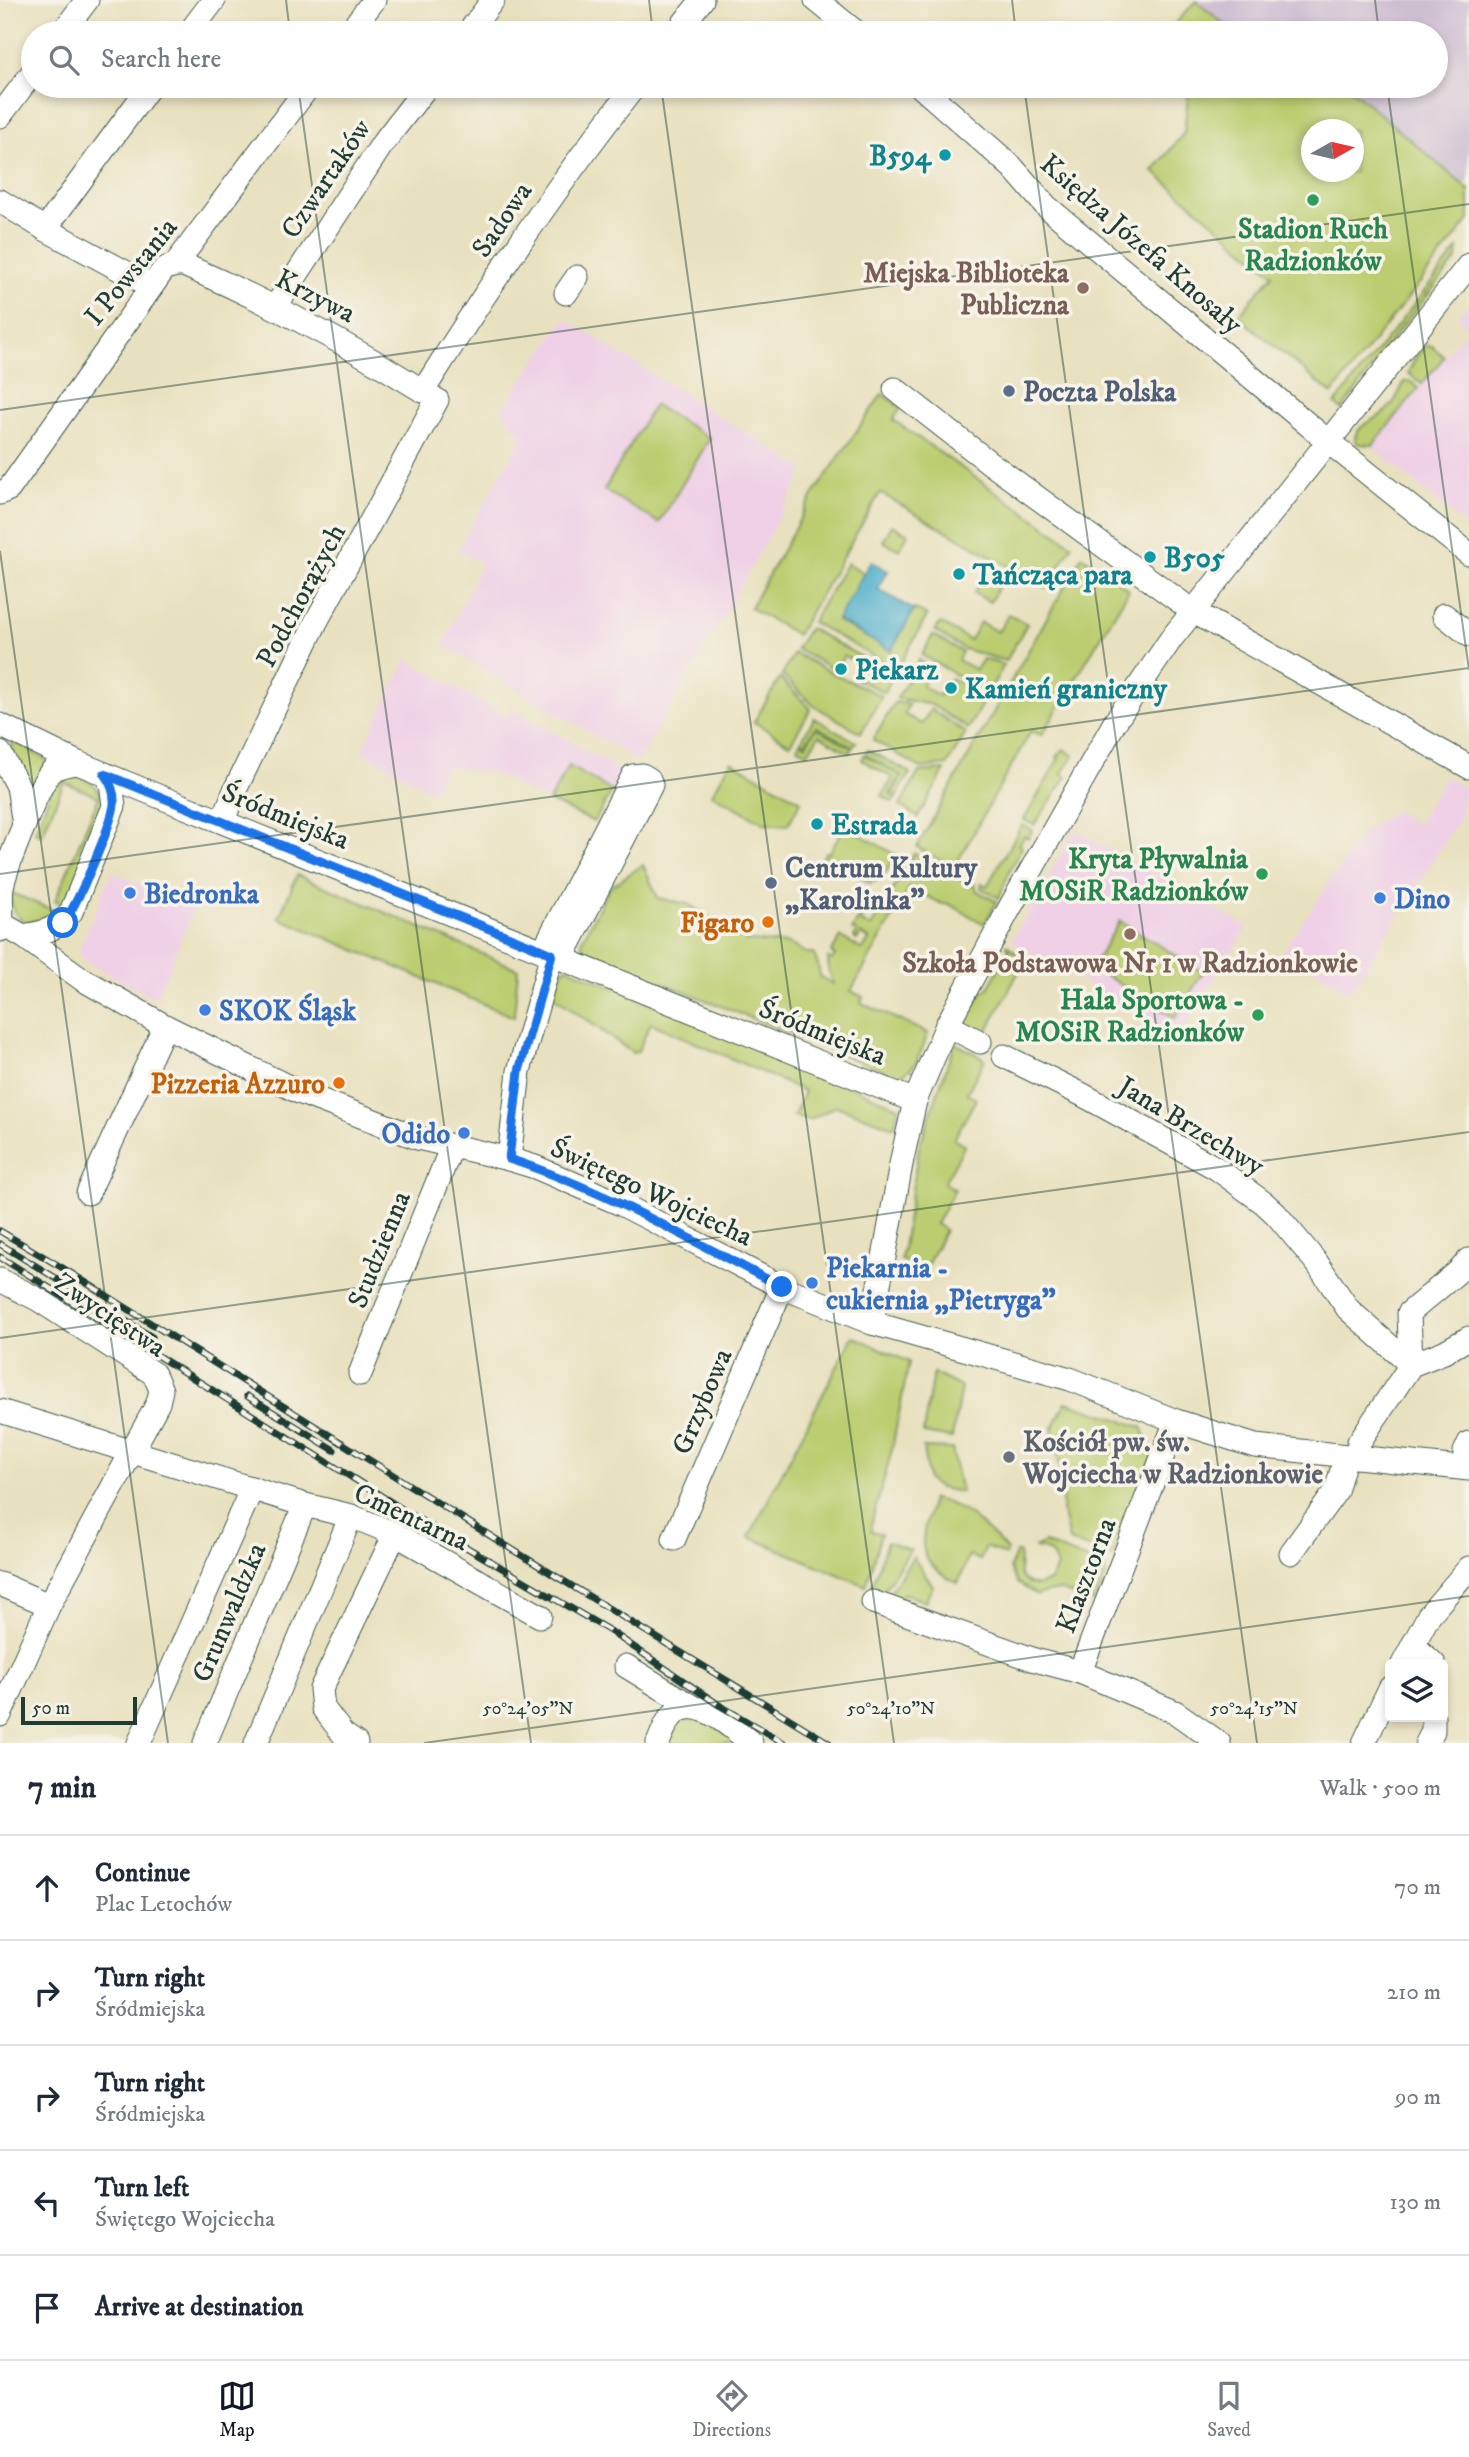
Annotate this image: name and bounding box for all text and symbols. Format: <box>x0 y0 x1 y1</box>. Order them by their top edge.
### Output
search box <box>21 21 1448 98</box>
icon: search <box>45 41 83 79</box>
text: Search here <box>101 43 221 76</box>
street label: Czwartaków <box>274 112 379 245</box>
north arrow <box>1301 119 1364 182</box>
place label: B594 <box>869 139 933 174</box>
marker: B594 <box>937 147 953 163</box>
street label: Księdza Józefa Knosały <box>1033 147 1250 342</box>
street label: Sadowa <box>464 175 540 264</box>
marker: Stadion Ruch Radzionków <box>1305 192 1321 208</box>
street label: I Powstania <box>77 211 185 333</box>
place label: Stadion Ruch Radzionków <box>1238 212 1388 279</box>
place label: Miejska Biblioteka Publiczna <box>863 256 1070 323</box>
street label: Krzywa <box>269 261 361 331</box>
marker: Miejska Biblioteka Publiczna <box>1075 280 1091 296</box>
place label: Poczta Polska <box>1023 375 1177 410</box>
marker: Poczta Polska <box>1001 383 1017 399</box>
street label: Podchorążych <box>249 518 354 674</box>
place label: B505 <box>1164 541 1225 576</box>
marker: B505 <box>1142 549 1158 565</box>
place label: Tańcząca para <box>972 558 1134 593</box>
marker: Tańcząca para <box>951 566 967 582</box>
place label: Piekarz <box>855 653 939 688</box>
marker: Piekarz <box>833 661 849 677</box>
place label: Kamień graniczny <box>965 672 1167 707</box>
marker: Kamień graniczny <box>943 680 959 696</box>
street label: Śródmiejska <box>217 774 355 858</box>
place label: Estrada <box>831 808 918 843</box>
marker: Estrada <box>809 816 825 832</box>
place label: Kryta Pływalnia MOSiR Radzionków <box>1019 842 1249 909</box>
place label: Centrum Kultury „Karolinka” <box>785 851 978 918</box>
marker: Kryta Pływalnia MOSiR Radzionków <box>1254 866 1270 882</box>
marker: Centrum Kultury „Karolinka” <box>763 875 779 891</box>
place label: Biedronka <box>144 877 260 912</box>
place label: Dino <box>1394 882 1451 917</box>
marker: Biedronka <box>122 885 138 901</box>
marker: Dino <box>1372 890 1388 906</box>
place label: Figaro <box>680 906 754 941</box>
route start <box>47 907 78 938</box>
marker: Figaro <box>760 914 776 930</box>
marker: Szkoła Podstawowa Nr 1 w Radzionkowie <box>1122 926 1138 942</box>
place label: Szkoła Podstawowa Nr 1 w Radzionkowie <box>902 946 1358 981</box>
place label: Hala Sportowa - MOSiR Radzionków <box>1015 983 1245 1050</box>
street label: Śródmiejska <box>754 990 892 1074</box>
place label: SKOK Śląsk <box>219 993 357 1029</box>
marker: SKOK Śląsk <box>197 1002 213 1018</box>
marker: Hala Sportowa - MOSiR Radzionków <box>1250 1007 1266 1023</box>
place label: Pizzeria Azzuro <box>150 1067 325 1102</box>
street label: Jana Brzechwy <box>1109 1067 1271 1184</box>
marker: Pizzeria Azzuro <box>331 1075 347 1091</box>
place label: Odido <box>381 1117 450 1152</box>
marker: Odido <box>456 1125 472 1141</box>
street label: Świętego Wojciecha <box>545 1129 759 1255</box>
street label: Studzienna <box>340 1186 419 1313</box>
place label: Piekarnia - cukiernia „Pietryga” <box>826 1251 1056 1318</box>
street label: Zwycięstwa <box>48 1265 173 1365</box>
route end <box>766 1271 797 1302</box>
marker: Piekarnia - cukiernia „Pietryga” <box>804 1275 820 1291</box>
street label: Grzybowa <box>664 1343 740 1460</box>
place label: Kościół pw. św. Wojciecha w Radzionkowie <box>1022 1425 1323 1492</box>
marker: Kościół pw. św. Wojciecha w Radzionkowie <box>1001 1449 1017 1465</box>
street label: Cmentarna <box>348 1475 475 1559</box>
street label: Klasztorna <box>1048 1513 1124 1638</box>
street label: Grunwaldzka <box>184 1538 274 1688</box>
map controls <box>1385 1659 1448 1722</box>
button: layers <box>1385 1659 1448 1722</box>
scale bar <box>21 1694 136 1726</box>
text: 50 m <box>32 1697 70 1720</box>
text: 50°24'05"N <box>483 1698 573 1720</box>
text: 50°24'10"N <box>847 1698 935 1720</box>
text: 50°24'15"N <box>1210 1698 1298 1720</box>
text: 7 min <box>28 1770 96 1807</box>
text: Walk · 500 m <box>1319 1774 1441 1803</box>
text: Continue <box>95 1857 190 1890</box>
icon: ahead <box>28 1869 66 1907</box>
text: 70 m <box>1394 1873 1441 1902</box>
text: Plac Letochów <box>95 1890 232 1919</box>
text: Turn right <box>95 1962 205 1995</box>
icon: right <box>28 1974 66 2012</box>
text: 210 m <box>1387 1978 1441 2007</box>
text: Śródmiejska <box>95 1995 205 2024</box>
text: Turn right <box>95 2067 205 2100</box>
icon: right <box>28 2079 66 2117</box>
text: 90 m <box>1395 2083 1441 2112</box>
text: Śródmiejska <box>95 2100 205 2129</box>
text: Turn left <box>95 2172 189 2205</box>
icon: left <box>28 2184 66 2222</box>
text: 130 m <box>1389 2188 1441 2217</box>
text: Świętego Wojciecha <box>95 2205 275 2234</box>
icon: arrive <box>28 2289 66 2327</box>
text: Arrive at destination <box>95 2291 304 2324</box>
tab: Map <box>218 2377 256 2442</box>
tab: Directions <box>692 2377 771 2442</box>
tab: Saved <box>1207 2377 1251 2442</box>

